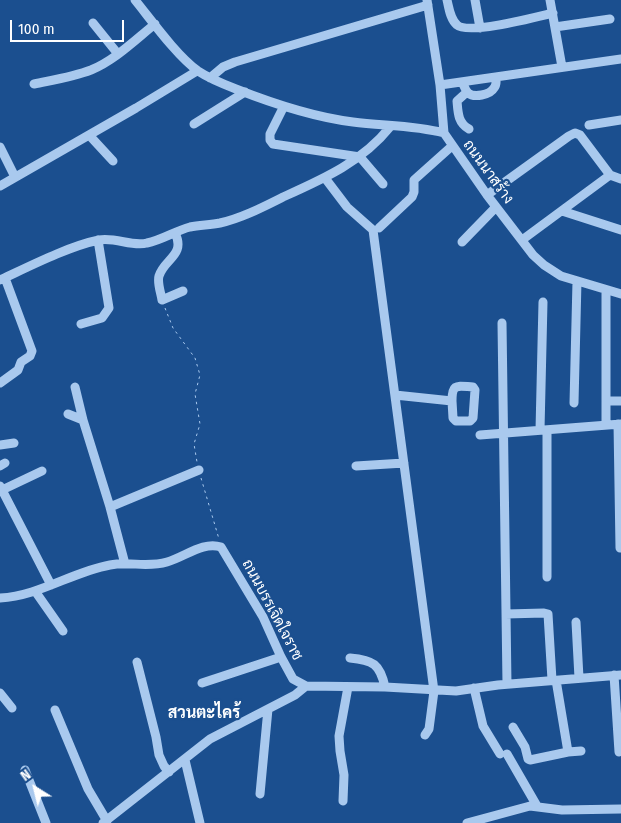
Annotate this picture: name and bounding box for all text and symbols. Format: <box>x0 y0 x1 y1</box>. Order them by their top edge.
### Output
scale bar <box>12 10 126 42</box>
text: 100 m <box>18 20 55 38</box>
street label: ถนนนาสร้าง <box>459 136 517 208</box>
street label: ถนนบรรเจิดใจราช <box>238 557 306 663</box>
district label: สวนตะไคร้ <box>168 704 240 724</box>
north arrow <box>10 763 60 813</box>
text: N <box>17 766 34 785</box>

